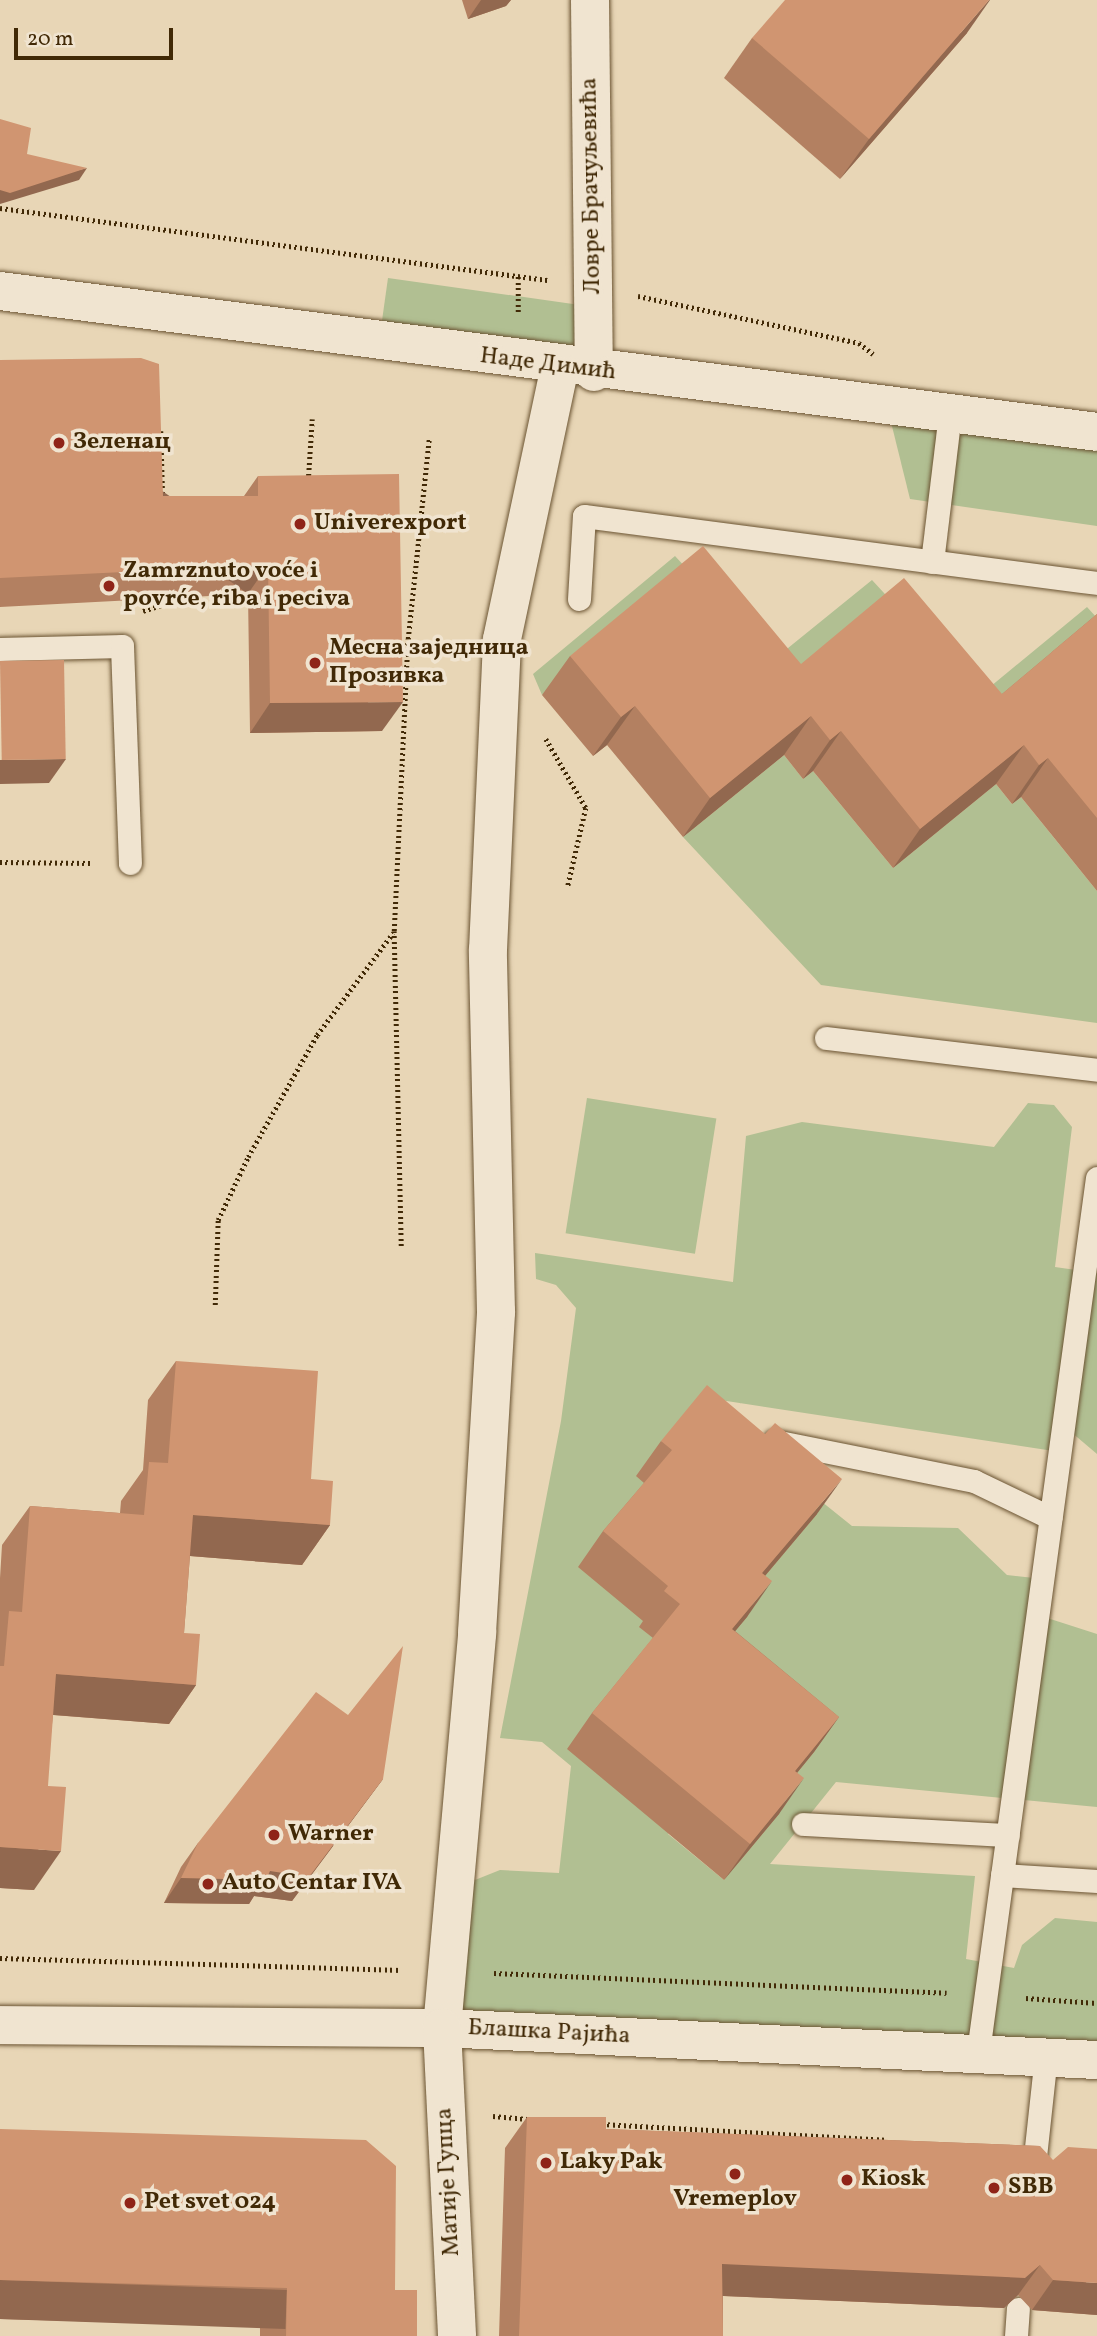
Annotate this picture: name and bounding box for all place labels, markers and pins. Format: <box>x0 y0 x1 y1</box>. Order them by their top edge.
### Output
place label: Зеленац <box>73 429 171 457</box>
marker: Зеленац <box>51 435 67 451</box>
place label: Univerexport <box>314 510 466 538</box>
marker: Univerexport <box>292 516 308 532</box>
place label: Zamrznuto voće i povrće, riba i peciva <box>123 558 350 614</box>
marker: Zamrznuto voće i povrće, riba i peciva <box>101 578 117 594</box>
place label: Месна заједница Прозивка <box>329 635 529 691</box>
marker: Месна заједница Прозивка <box>307 655 323 671</box>
place label: Warner <box>288 1821 374 1849</box>
marker: Warner <box>266 1827 282 1843</box>
place label: Auto Centar IVA <box>222 1870 402 1898</box>
marker: Auto Centar IVA <box>200 1876 216 1892</box>
place label: Laky Pak <box>560 2149 663 2177</box>
marker: Laky Pak <box>538 2155 554 2171</box>
marker: Vremeplov <box>727 2166 743 2182</box>
place label: Kiosk <box>861 2166 926 2194</box>
marker: Kiosk <box>839 2172 855 2188</box>
place label: SBB <box>1008 2174 1054 2202</box>
marker: SBB <box>986 2180 1002 2196</box>
place label: Vremeplov <box>673 2186 797 2214</box>
place label: Pet svet 024 <box>144 2189 276 2217</box>
marker: Pet svet 024 <box>122 2195 138 2211</box>

